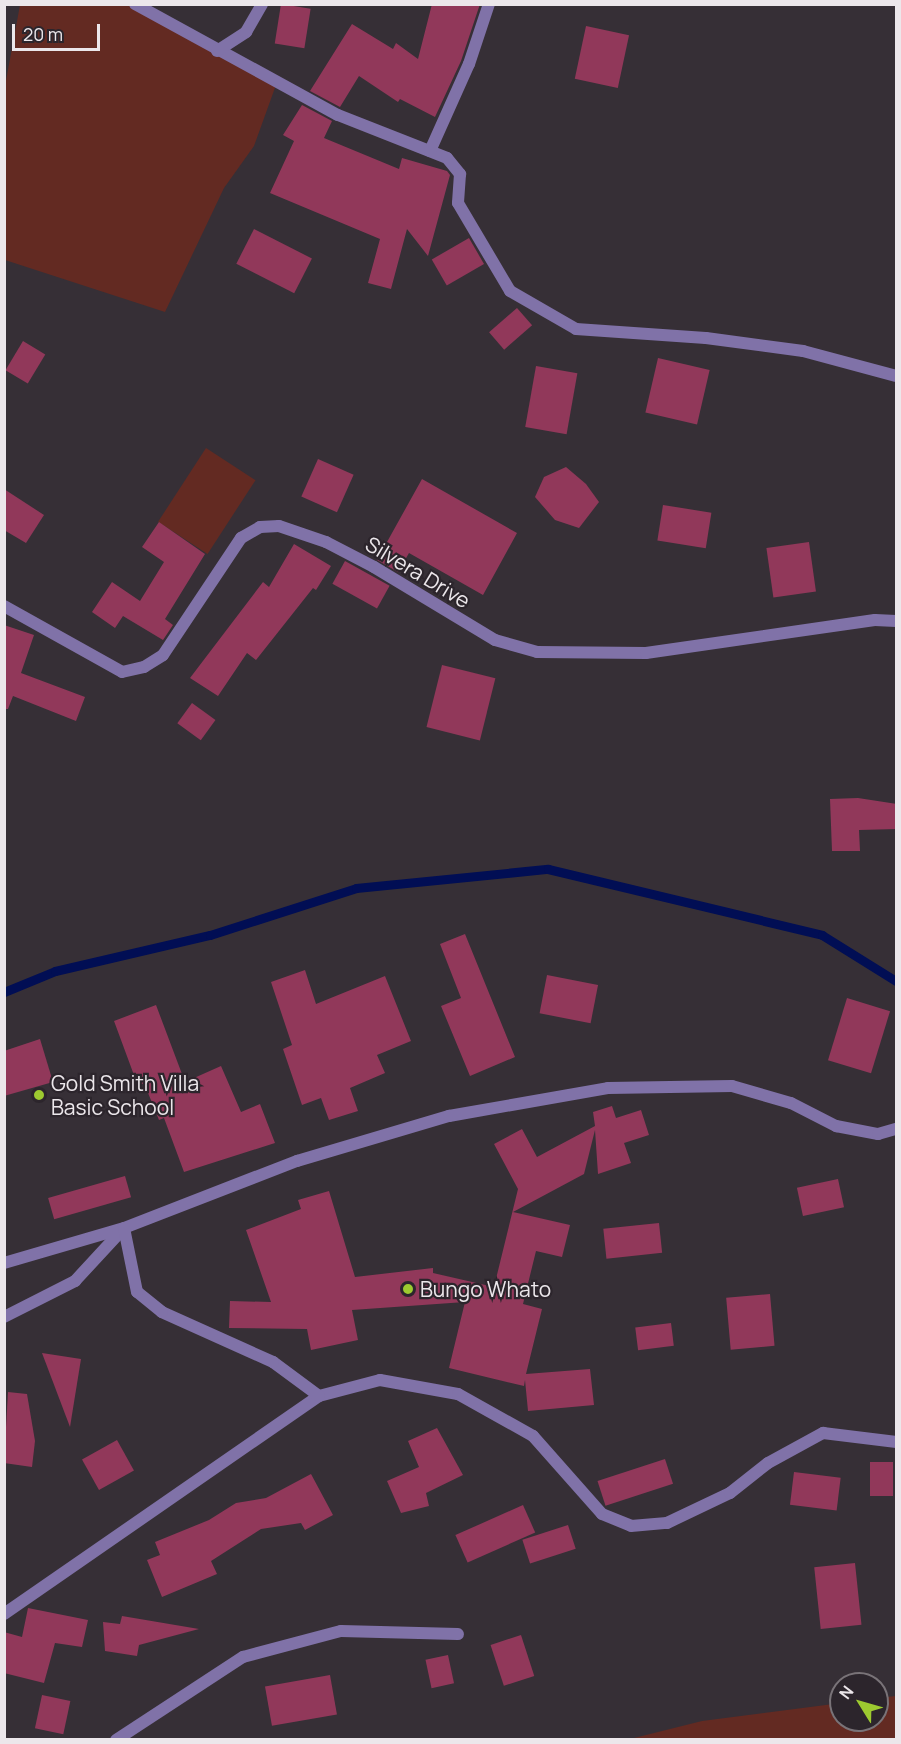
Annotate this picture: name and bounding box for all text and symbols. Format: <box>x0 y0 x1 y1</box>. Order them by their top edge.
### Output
scale bar <box>15 12 104 50</box>
text: 20 m <box>23 22 63 46</box>
street label: Silvera Drive <box>361 531 475 613</box>
place label: Gold Smith Villa Basic School <box>51 1070 199 1120</box>
marker: Gold Smith Villa Basic School <box>32 1088 46 1102</box>
place label: Bungo Whato <box>420 1276 551 1302</box>
marker: Bungo Whato <box>401 1282 415 1296</box>
north arrow <box>829 1672 889 1732</box>
text: N <box>834 1681 858 1704</box>

